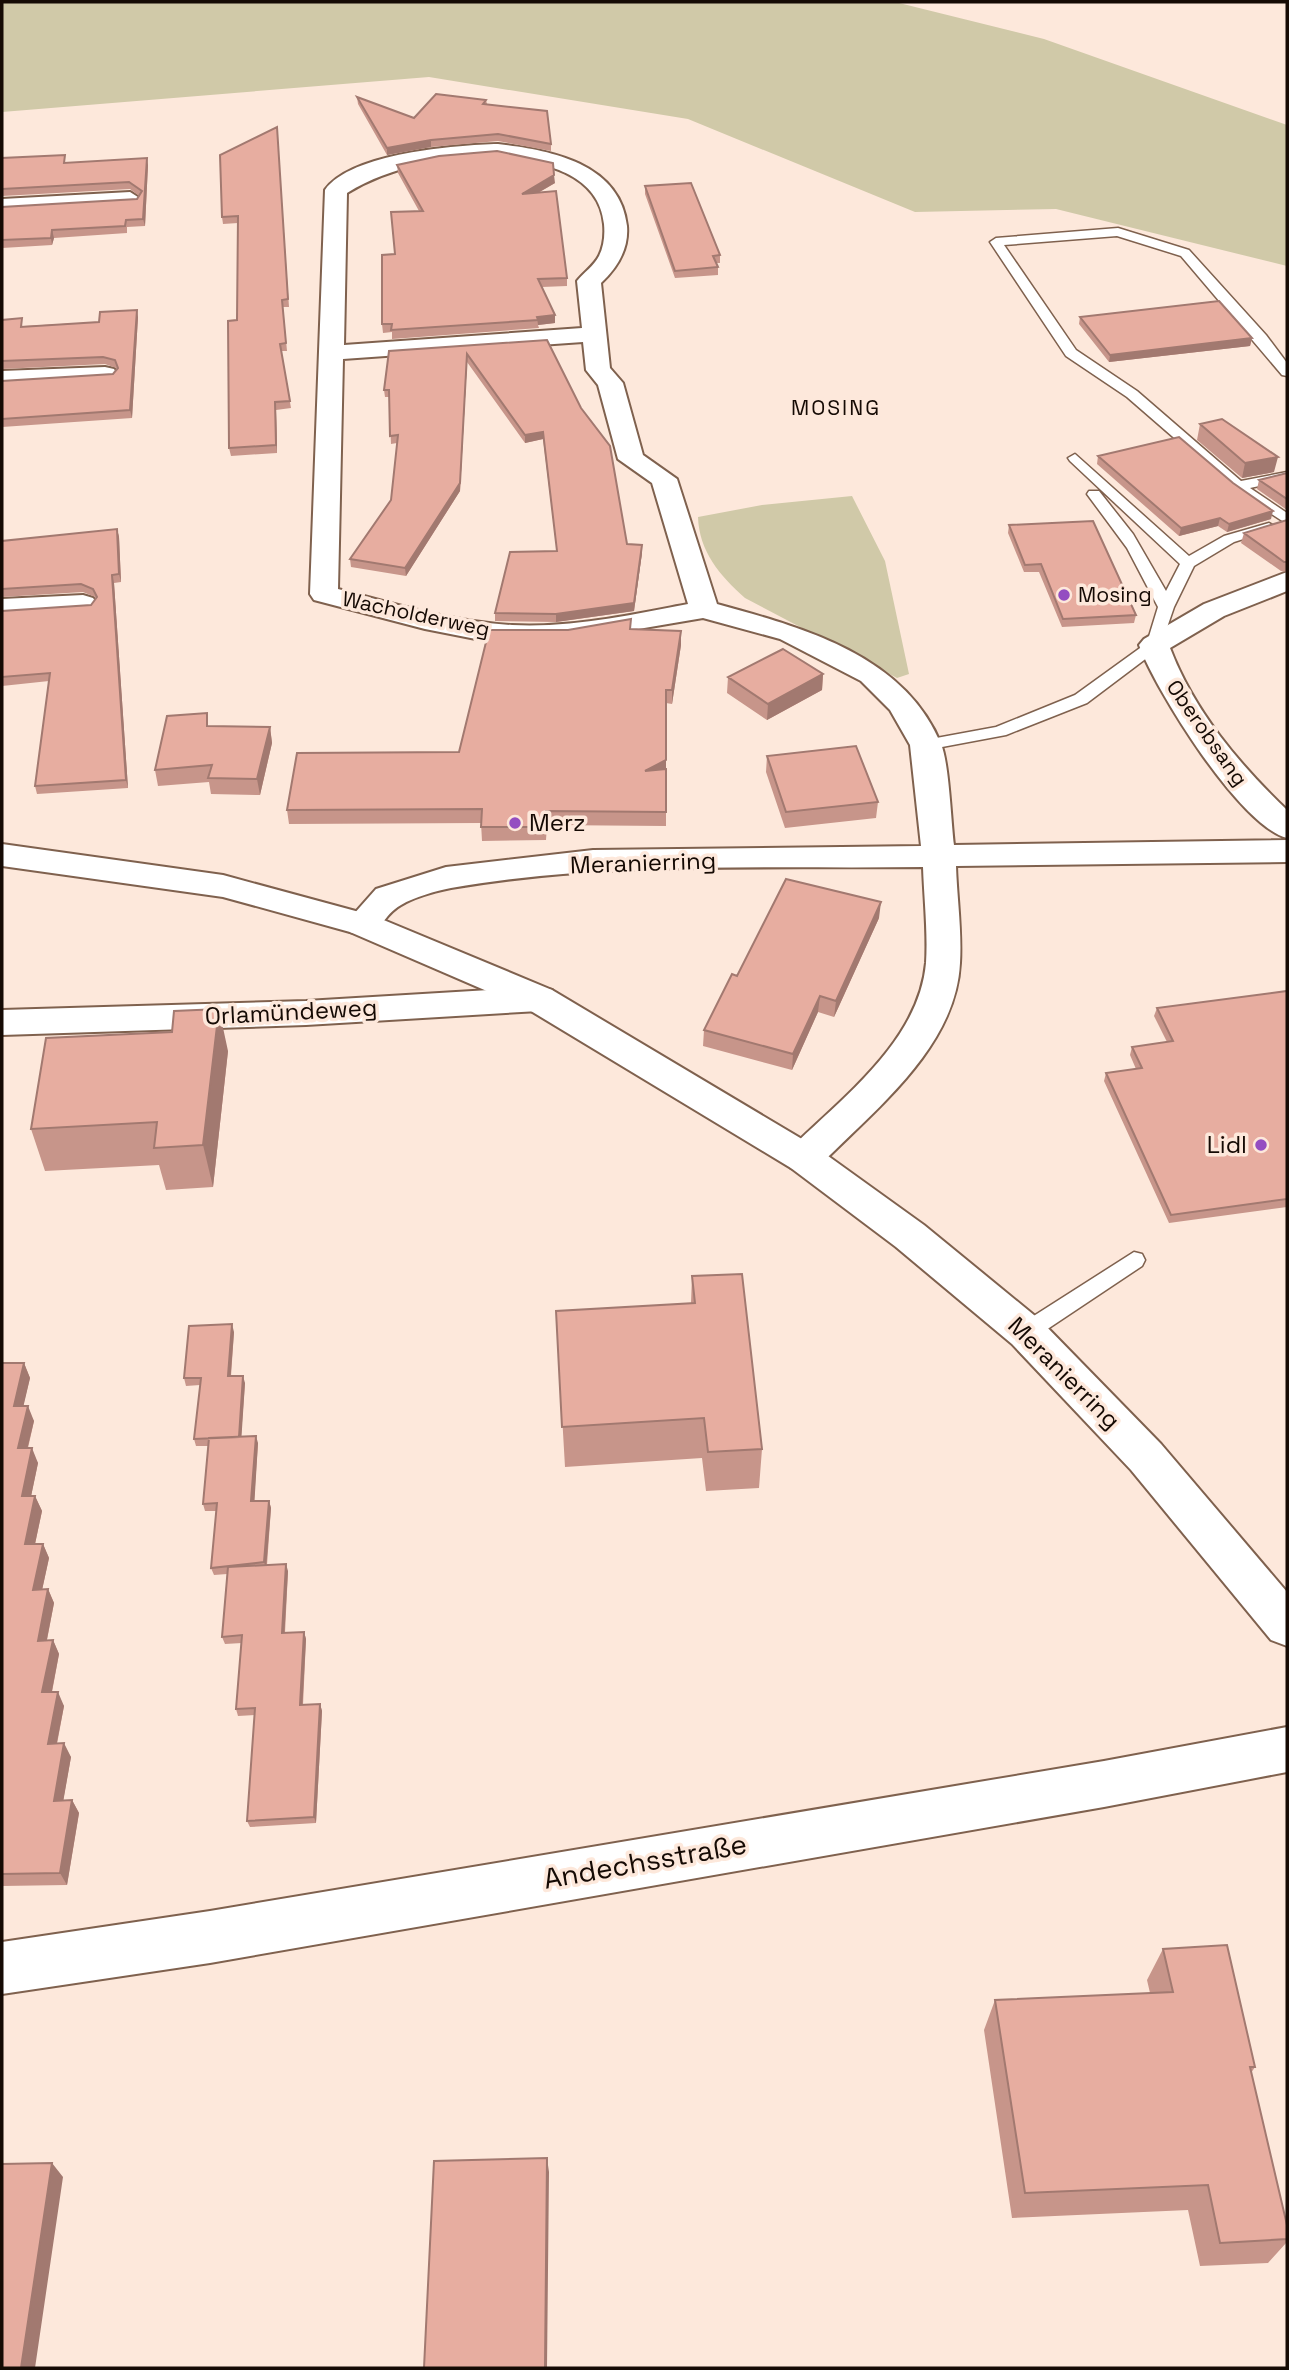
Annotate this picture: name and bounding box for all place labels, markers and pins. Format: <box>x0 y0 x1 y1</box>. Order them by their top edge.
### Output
place label: Mosing <box>1078 581 1152 608</box>
marker: Mosing <box>1056 587 1072 603</box>
place label: Merz <box>529 807 586 838</box>
marker: Merz <box>507 815 523 831</box>
place label: Lidl <box>1207 1129 1247 1160</box>
marker: Lidl <box>1253 1137 1269 1153</box>

